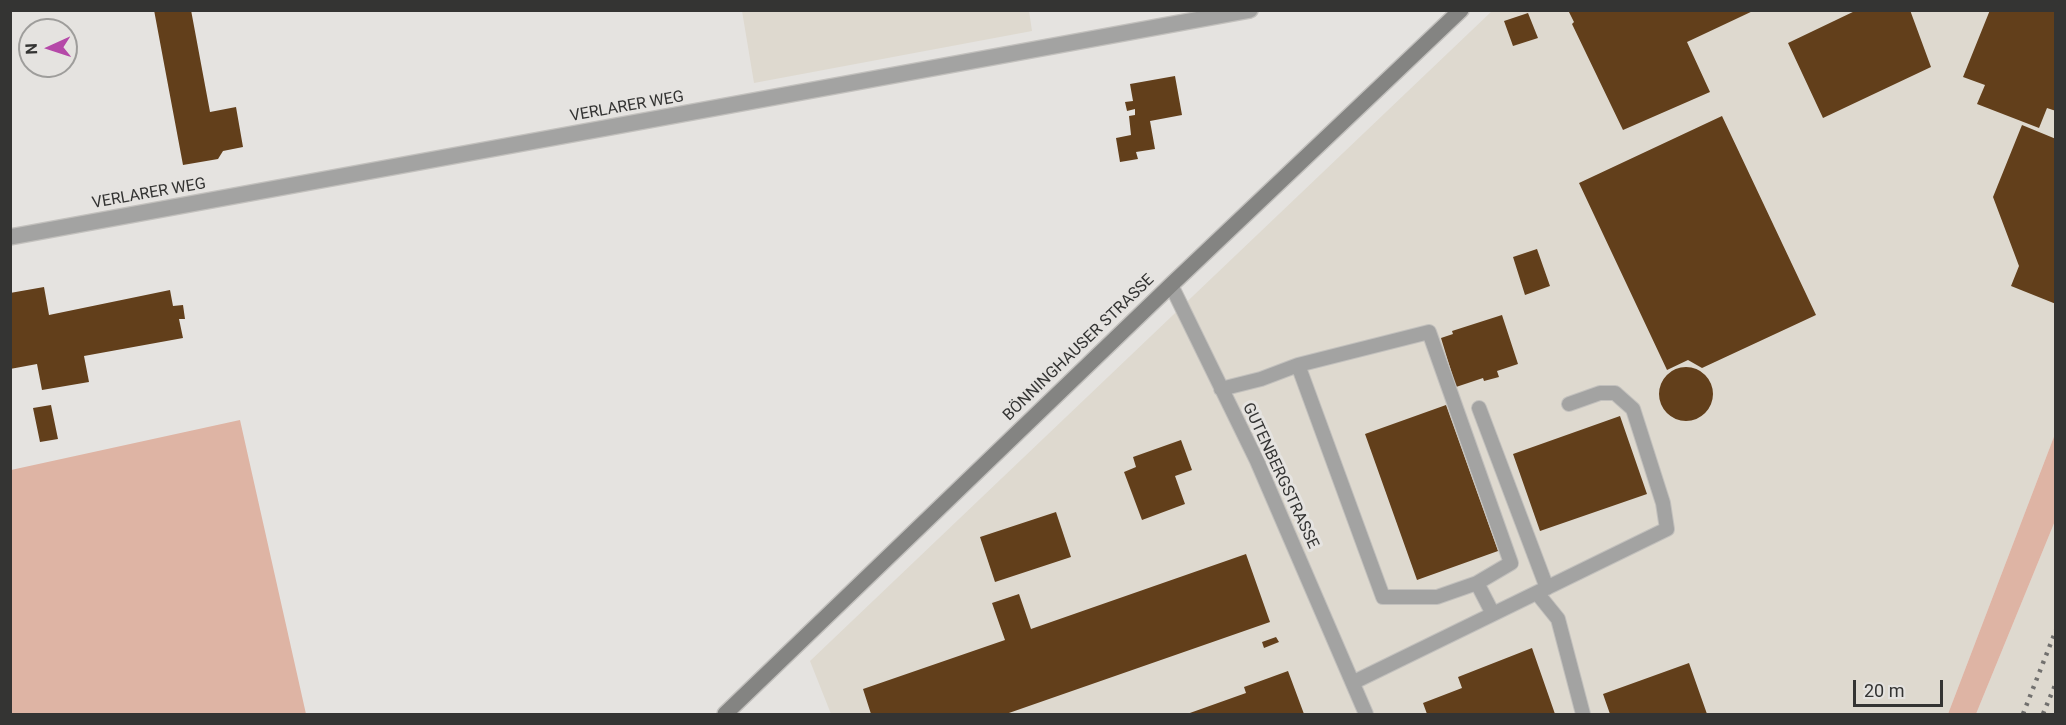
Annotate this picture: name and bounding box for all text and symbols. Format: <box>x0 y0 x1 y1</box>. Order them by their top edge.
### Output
north arrow <box>18 18 78 78</box>
text: N <box>22 43 41 55</box>
street label: VERLARER WEG <box>569 88 685 126</box>
street label: VERLARER WEG <box>91 175 207 213</box>
street label: BÖNNINGHAUSER STRASSE <box>999 271 1159 425</box>
street label: GUTENBERGSTRASSE <box>1238 400 1322 552</box>
scale bar <box>1856 668 1946 706</box>
text: 20 m <box>1864 680 1904 701</box>

